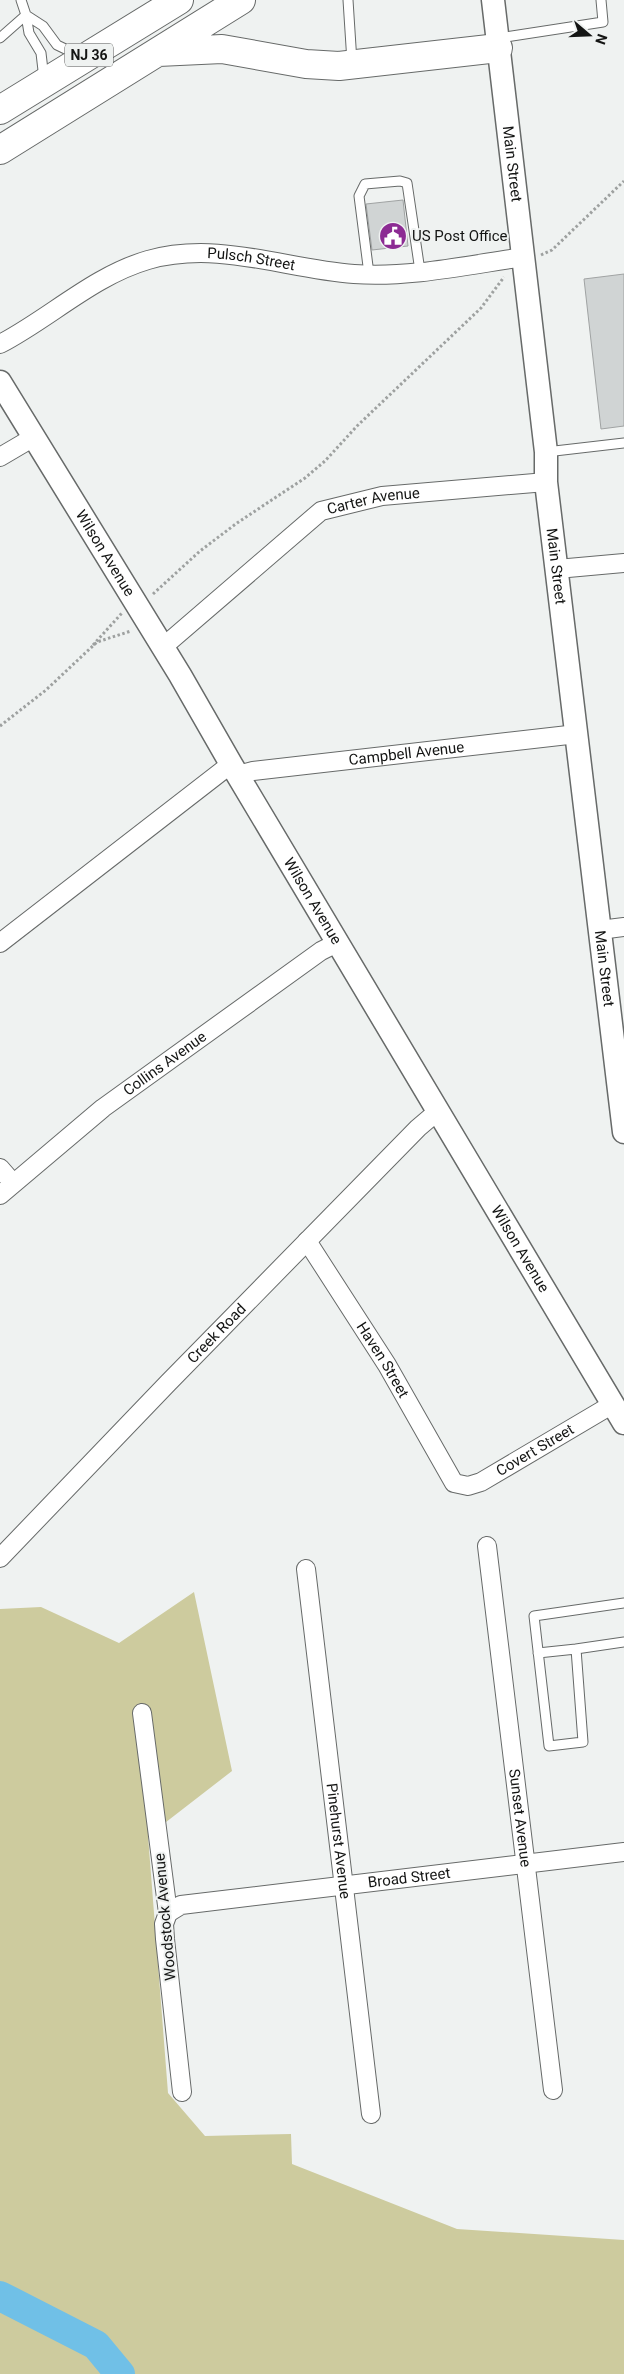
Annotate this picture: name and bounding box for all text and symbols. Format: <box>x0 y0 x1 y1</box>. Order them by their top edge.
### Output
north arrow <box>564 10 614 60</box>
text: N <box>592 32 610 47</box>
road number: NJ 36 <box>65 44 113 66</box>
street label: Main Street <box>499 125 526 203</box>
public building icon: US Post Office <box>378 221 408 251</box>
place label: US Post Office <box>412 227 508 245</box>
street label: Pulsch Street <box>207 244 297 274</box>
street label: Carter Avenue <box>325 484 420 518</box>
street label: Wilson Avenue <box>72 507 139 600</box>
street label: Main Street <box>543 527 570 605</box>
street label: Campbell Avenue <box>348 738 465 769</box>
street label: Wilson Avenue <box>280 854 346 948</box>
street label: Main Street <box>591 929 618 1008</box>
street label: Collins Avenue <box>120 1027 210 1099</box>
street label: Wilson Avenue <box>487 1202 553 1296</box>
street label: Creek Road <box>183 1300 250 1367</box>
street label: Haven Street <box>353 1319 413 1401</box>
street label: Covert Street <box>493 1420 577 1480</box>
street label: Sunset Avenue <box>505 1768 535 1868</box>
street label: Pinehurst Avenue <box>323 1782 354 1900</box>
street label: Woodstock Avenue <box>150 1852 180 1982</box>
street label: Broad Street <box>367 1864 451 1892</box>

